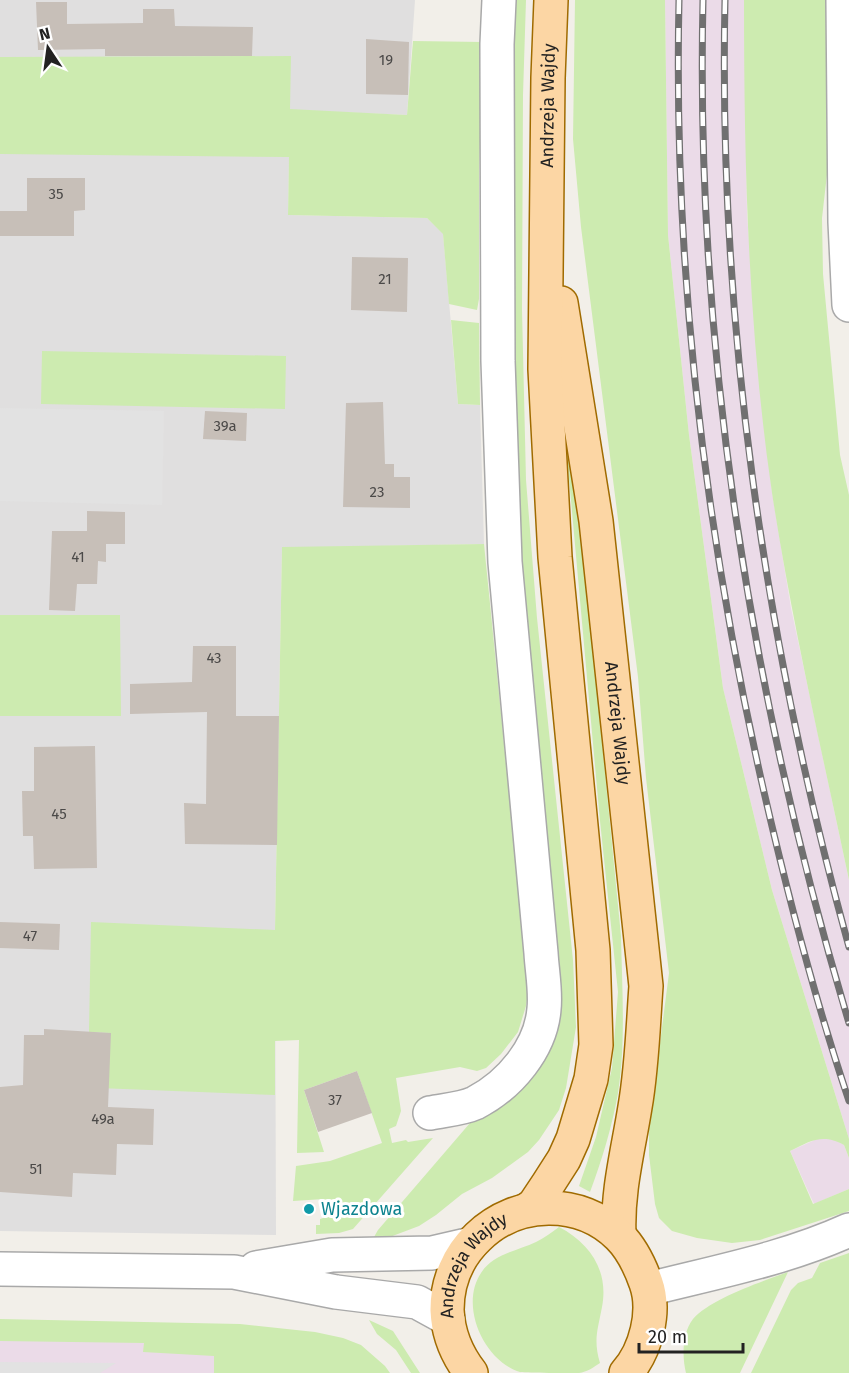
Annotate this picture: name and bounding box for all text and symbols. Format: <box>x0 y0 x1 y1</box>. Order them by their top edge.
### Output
north arrow <box>18 18 78 78</box>
text: N <box>37 23 52 44</box>
street label: Andrzeja Wajdy <box>536 43 560 168</box>
house number: 19 <box>379 51 393 69</box>
house number: 35 <box>48 185 64 203</box>
house number: 21 <box>378 270 392 288</box>
house number: 39a <box>213 417 237 435</box>
house number: 23 <box>370 483 384 501</box>
house number: 41 <box>71 548 85 566</box>
house number: 43 <box>206 649 222 667</box>
street label: Andrzeja Wajdy <box>600 660 635 786</box>
house number: 45 <box>51 805 67 823</box>
house number: 47 <box>23 927 37 945</box>
house number: 37 <box>328 1091 342 1109</box>
house number: 49a <box>91 1110 115 1128</box>
house number: 51 <box>29 1160 43 1178</box>
place label: Wjazdowa <box>321 1198 402 1220</box>
marker: Wjazdowa <box>302 1202 316 1216</box>
street label: Andrzeja Wajdy <box>436 1208 511 1319</box>
scale bar <box>639 1316 742 1354</box>
text: 20 m <box>648 1326 687 1348</box>

